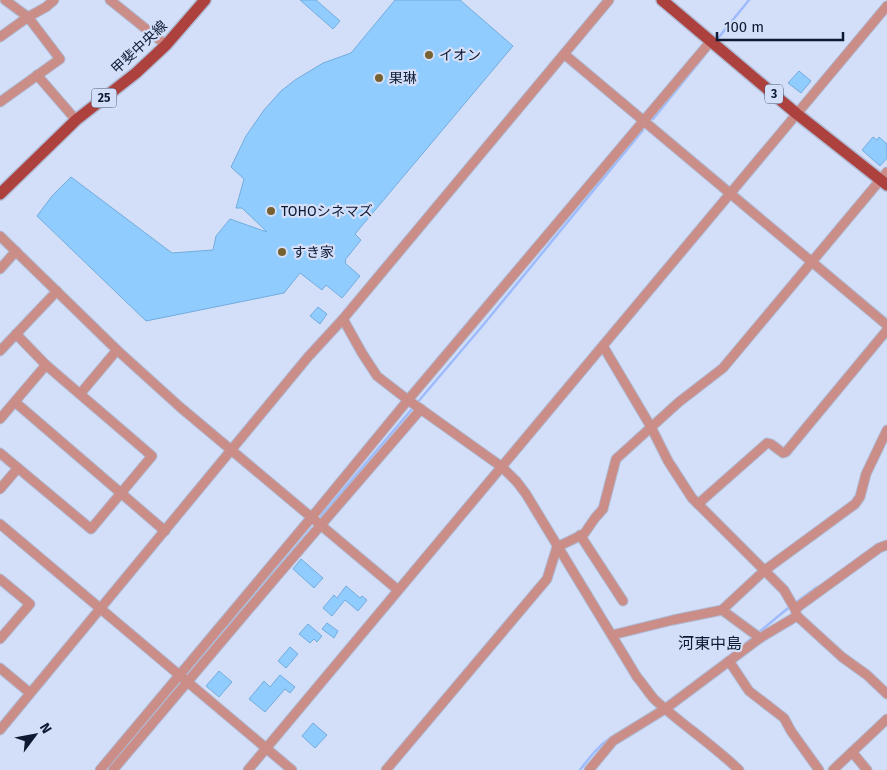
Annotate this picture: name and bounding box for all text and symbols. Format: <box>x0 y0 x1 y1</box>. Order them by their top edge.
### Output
scale bar <box>717 10 843 42</box>
street label: 甲斐中央線 <box>108 17 171 77</box>
text: 100 m <box>724 18 764 36</box>
place label: イオン <box>439 47 481 64</box>
marker: イオン <box>423 49 435 61</box>
place label: 果琳 <box>389 70 417 87</box>
marker: 果琳 <box>373 72 385 84</box>
road number: 3 <box>765 85 783 104</box>
road number: 25 <box>92 89 116 108</box>
place label: TOHOシネマズ <box>281 203 373 220</box>
marker: TOHOシネマズ <box>265 205 277 217</box>
place label: すき家 <box>292 244 334 261</box>
marker: すき家 <box>276 246 288 258</box>
district label: 河東中島 <box>678 634 742 653</box>
north arrow <box>10 710 60 760</box>
text: N <box>36 720 55 737</box>

